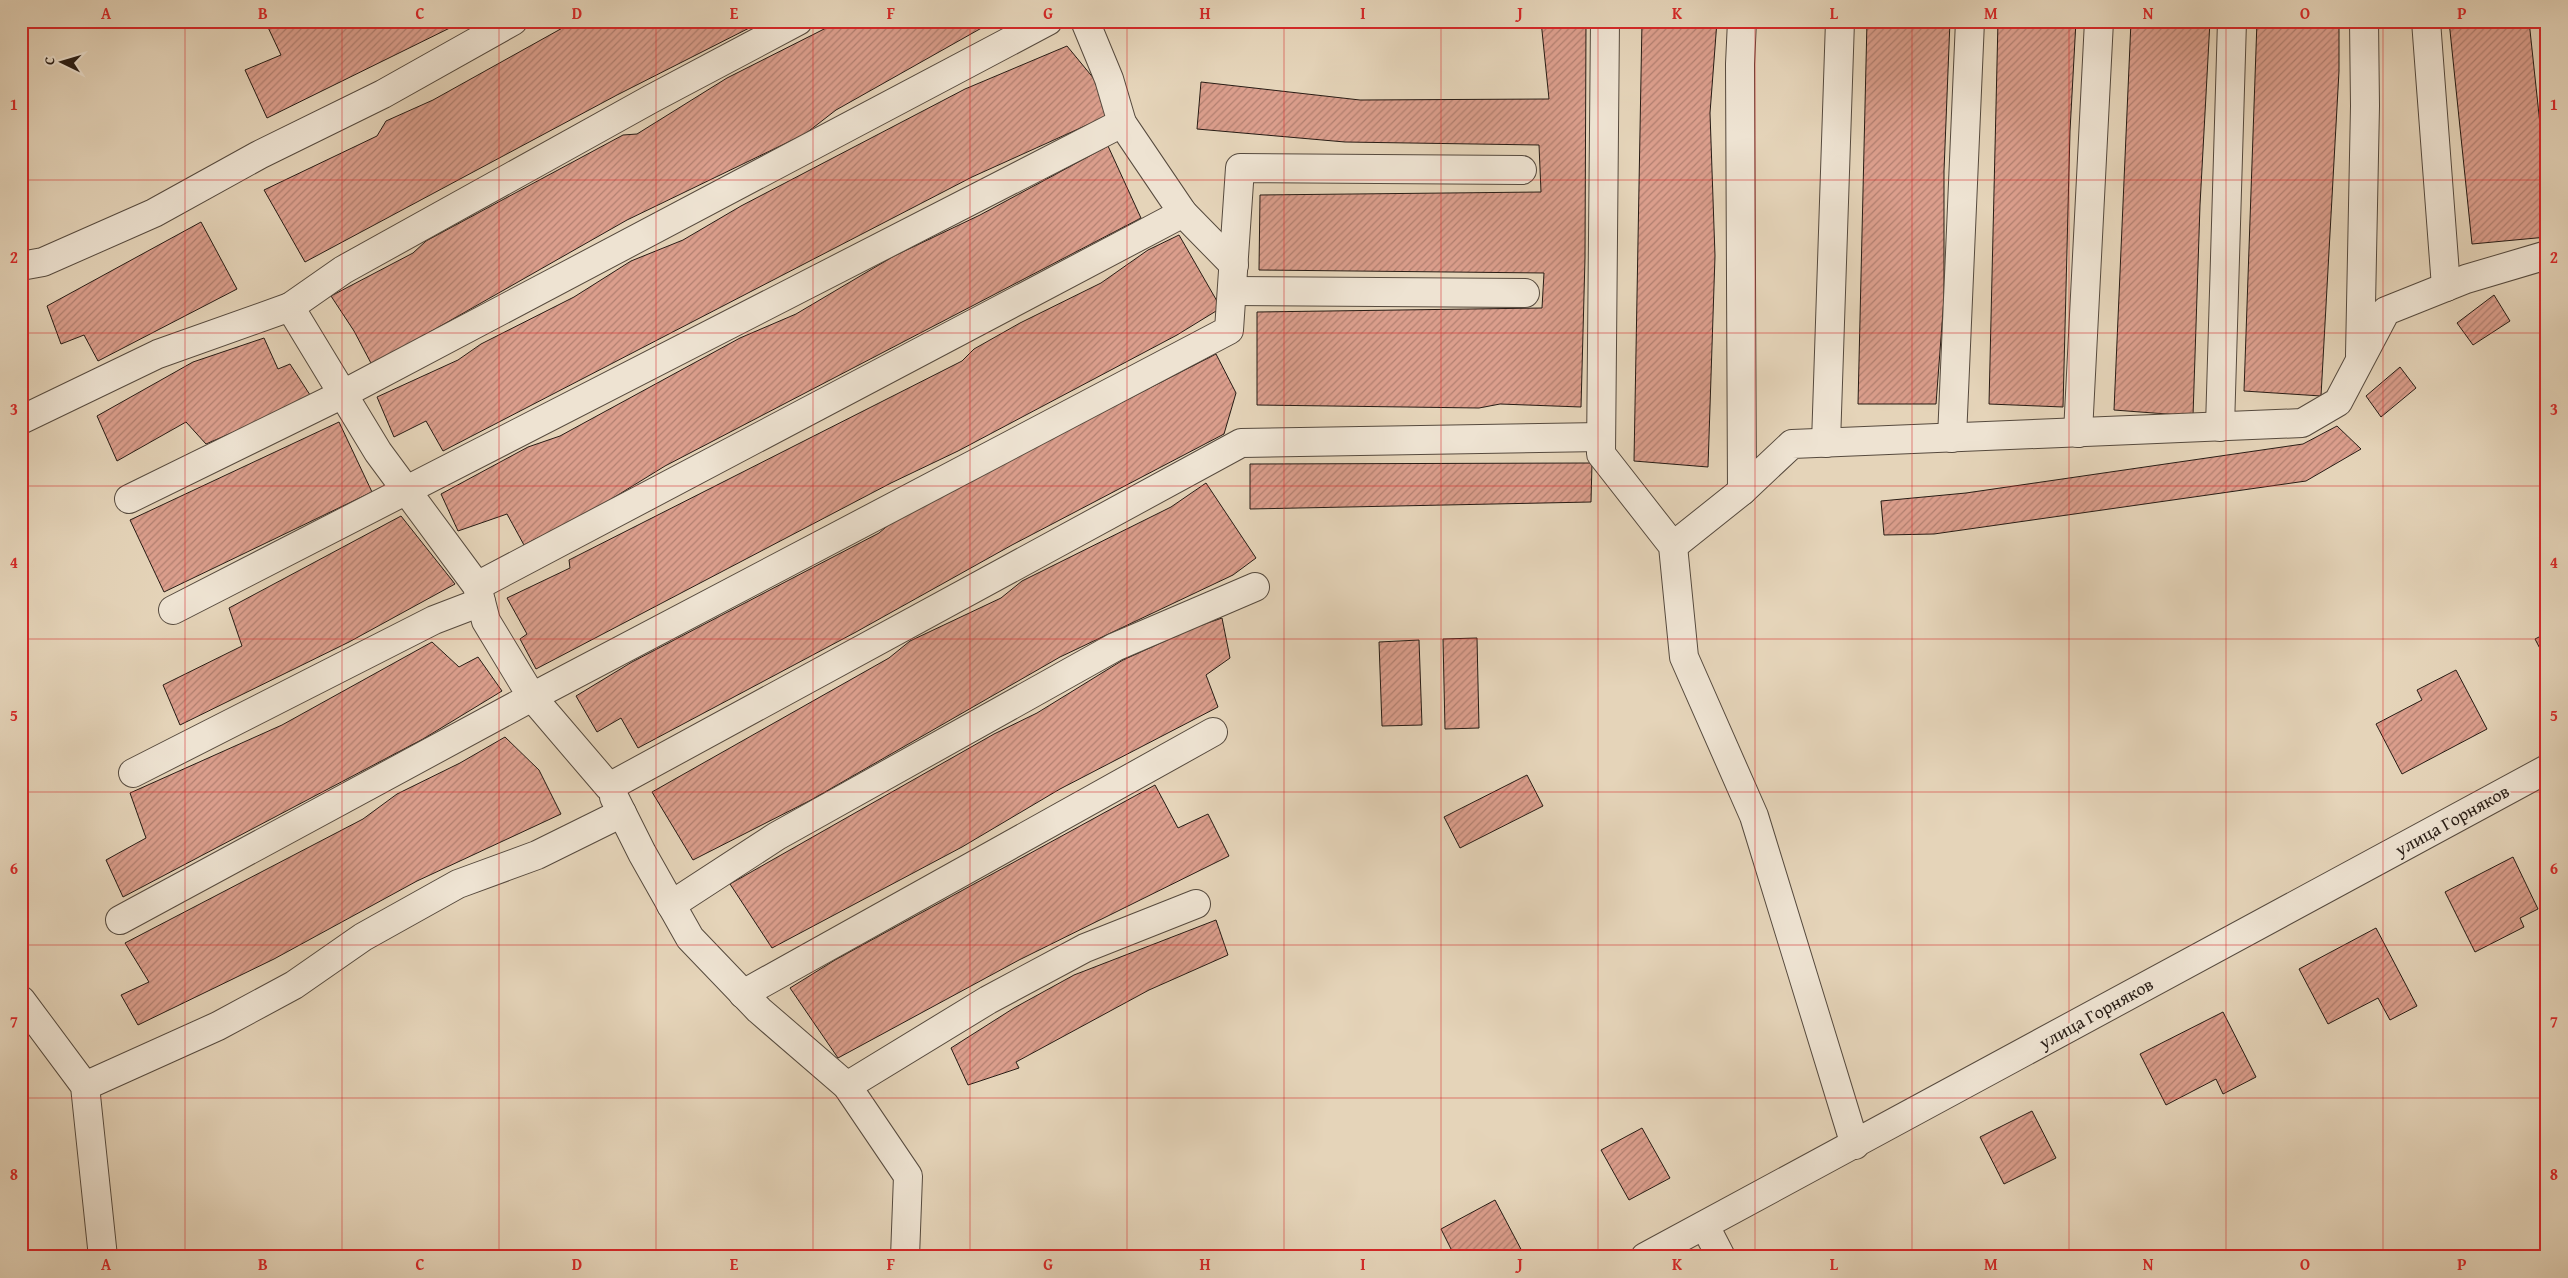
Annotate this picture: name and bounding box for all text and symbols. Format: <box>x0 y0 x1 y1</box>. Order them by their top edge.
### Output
text: A <box>101 1 112 25</box>
text: B <box>258 1 268 25</box>
text: C <box>415 1 425 25</box>
text: D <box>572 1 582 25</box>
text: E <box>730 1 739 25</box>
text: F <box>887 1 895 25</box>
text: G <box>1043 1 1053 25</box>
text: H <box>1199 1 1211 25</box>
text: I <box>1360 1 1366 25</box>
text: J <box>1514 1 1523 25</box>
text: K <box>1672 1 1683 25</box>
text: L <box>1830 1 1839 25</box>
text: M <box>1984 1 1998 25</box>
text: N <box>2143 1 2154 25</box>
text: O <box>2300 1 2310 25</box>
text: P <box>2457 1 2467 25</box>
north arrow <box>38 38 88 88</box>
text: С <box>39 56 59 66</box>
text: 1 <box>10 92 18 116</box>
text: 1 <box>2550 92 2558 116</box>
text: 2 <box>10 245 18 269</box>
text: 2 <box>2550 245 2558 269</box>
text: 3 <box>10 397 18 421</box>
text: 3 <box>2550 397 2558 421</box>
text: 4 <box>10 550 18 574</box>
text: 4 <box>2550 550 2558 574</box>
text: 5 <box>10 703 18 727</box>
text: 5 <box>2550 703 2558 727</box>
street label: улица Горняков <box>2389 777 2514 863</box>
text: 6 <box>10 856 18 880</box>
text: 6 <box>2550 856 2558 880</box>
street label: улица Горняков <box>2033 970 2158 1056</box>
text: 7 <box>10 1009 18 1033</box>
text: 7 <box>2550 1009 2558 1033</box>
text: 8 <box>10 1162 18 1186</box>
text: 8 <box>2550 1162 2558 1186</box>
text: A <box>101 1252 112 1276</box>
text: B <box>258 1252 268 1276</box>
text: C <box>415 1252 425 1276</box>
text: D <box>572 1252 582 1276</box>
text: E <box>730 1252 739 1276</box>
text: F <box>887 1252 895 1276</box>
text: G <box>1043 1252 1053 1276</box>
text: H <box>1199 1252 1211 1276</box>
text: I <box>1360 1252 1366 1276</box>
text: J <box>1514 1252 1523 1276</box>
text: K <box>1672 1252 1683 1276</box>
text: L <box>1830 1252 1839 1276</box>
text: M <box>1984 1252 1998 1276</box>
text: N <box>2143 1252 2154 1276</box>
text: O <box>2300 1252 2310 1276</box>
text: P <box>2457 1252 2467 1276</box>

